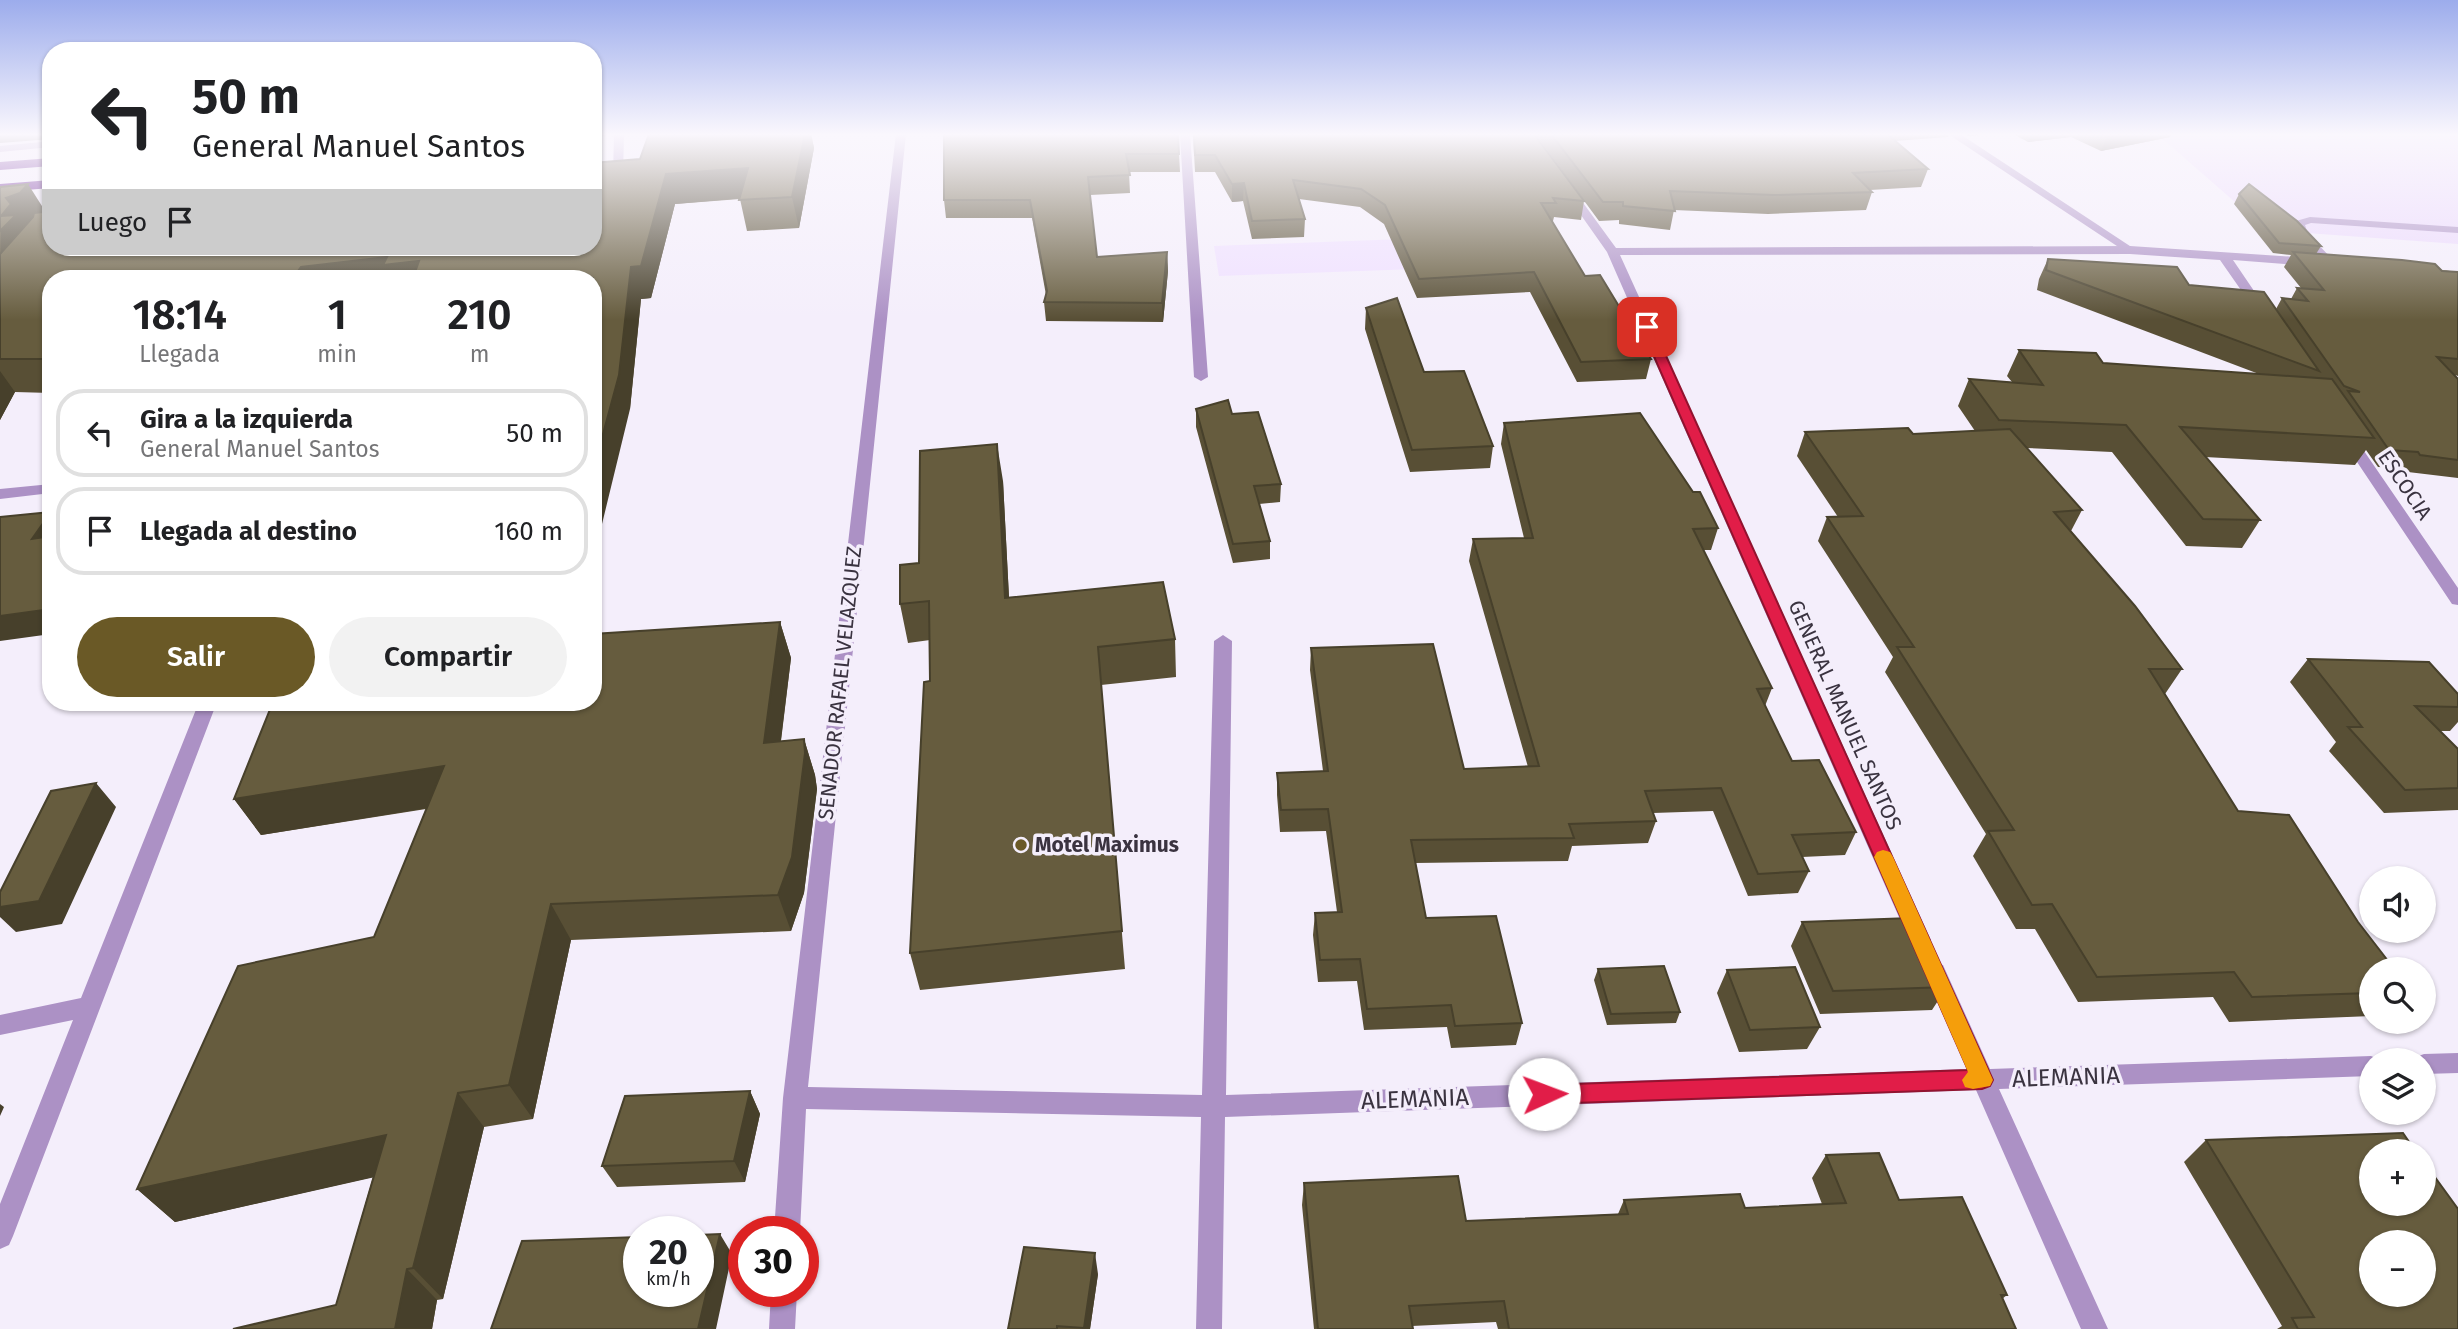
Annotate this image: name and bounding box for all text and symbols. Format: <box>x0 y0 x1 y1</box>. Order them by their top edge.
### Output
text: 50 m <box>192 67 300 126</box>
icon: left <box>77 70 168 161</box>
text: General Manuel Santos <box>192 127 525 165</box>
icon: arrive <box>161 203 199 241</box>
text: Luego <box>77 207 147 238</box>
text: 18:14 <box>132 290 227 340</box>
text: 1 <box>328 290 347 340</box>
text: 210 <box>448 290 512 340</box>
pin <box>1617 297 1677 357</box>
icon: arrive <box>1628 308 1666 346</box>
text: Llegada <box>139 340 220 368</box>
text: min <box>317 340 357 368</box>
text: m <box>470 340 489 368</box>
text: Gira a la izquierda <box>140 404 353 435</box>
icon: left <box>81 414 119 452</box>
text: 50 m <box>506 418 563 449</box>
text: General Manuel Santos <box>140 435 380 463</box>
street label: ESCOCIA <box>2372 445 2438 525</box>
icon: arrive <box>81 512 119 550</box>
text: Llegada al destino <box>140 516 357 547</box>
text: 160 m <box>494 516 563 547</box>
street label: SENADOR RAFAEL VELAZQUEZ <box>813 545 867 821</box>
street label: GENERAL MANUEL SANTOS <box>1783 596 1907 834</box>
button: Salir <box>77 617 315 697</box>
button: Compartir <box>329 617 567 697</box>
place label: Motel Maximus <box>1035 832 1179 858</box>
marker: Motel Maximus <box>1013 837 1029 853</box>
map controls <box>2359 866 2436 1307</box>
button: sound <box>2359 866 2436 943</box>
button: search <box>2359 957 2436 1034</box>
button: layers <box>2359 1048 2436 1125</box>
position arrow <box>1507 1057 1581 1131</box>
street label: ALEMANIA <box>2011 1061 2121 1093</box>
street label: ALEMANIA <box>1360 1083 1470 1115</box>
button: + <box>2359 1139 2436 1216</box>
speed limit sign: 30 <box>728 1216 819 1307</box>
button: − <box>2359 1230 2436 1307</box>
text: 20 <box>649 1231 688 1273</box>
text: km/h <box>646 1268 691 1290</box>

